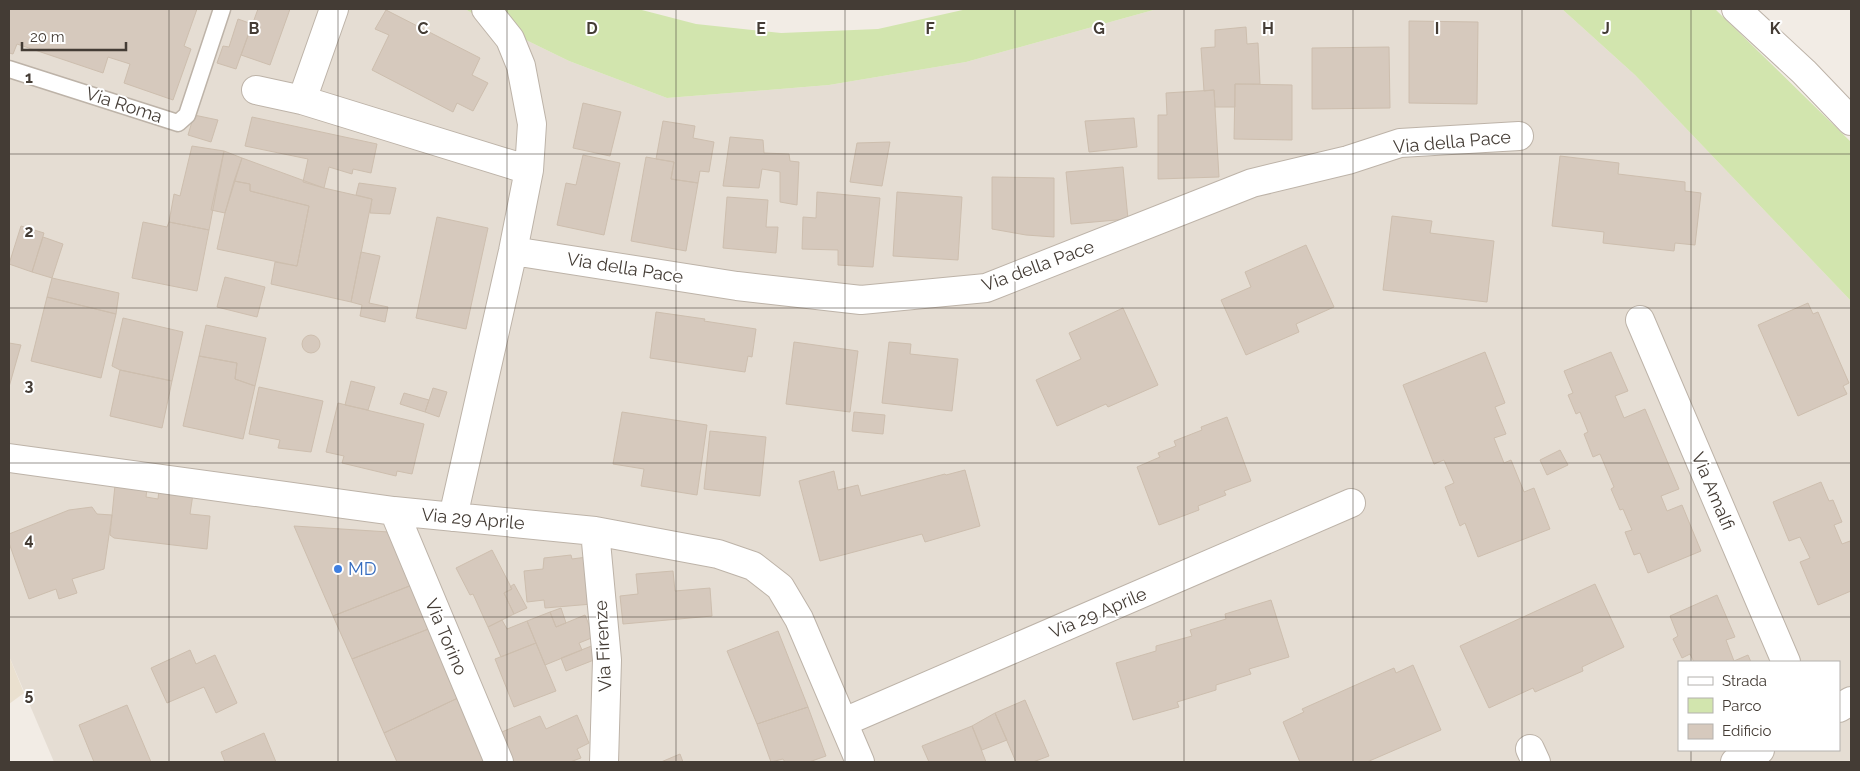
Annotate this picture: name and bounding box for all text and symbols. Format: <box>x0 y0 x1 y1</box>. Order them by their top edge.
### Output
text: B <box>249 19 260 38</box>
text: C <box>418 19 429 38</box>
text: D <box>586 19 598 38</box>
text: E <box>756 19 766 38</box>
text: F <box>925 19 935 38</box>
text: G <box>1093 19 1105 38</box>
text: H <box>1262 19 1274 38</box>
text: I <box>1435 19 1439 38</box>
text: J <box>1602 19 1610 38</box>
text: K <box>1770 19 1781 38</box>
scale bar <box>22 20 126 52</box>
text: 20 m <box>30 28 65 46</box>
text: 1 <box>25 68 33 87</box>
street label: Via Roma <box>83 82 165 127</box>
street label: Via della Pace <box>1392 126 1512 157</box>
text: 2 <box>24 222 34 241</box>
street label: Via della Pace <box>979 235 1097 296</box>
street label: Via della Pace <box>565 248 685 287</box>
text: 3 <box>25 376 34 395</box>
street label: Via Amalfi <box>1688 449 1739 533</box>
street label: Via 29 Aprile <box>421 504 526 534</box>
text: 4 <box>24 530 34 549</box>
place label: MD <box>348 558 377 579</box>
marker: MD <box>332 563 344 575</box>
street label: Via 29 Aprile <box>1046 582 1150 642</box>
street label: Via Torino <box>421 595 472 679</box>
street label: Via Firenze <box>590 599 615 692</box>
legend <box>1678 661 1840 751</box>
text: Strada <box>1722 672 1767 690</box>
text: 5 <box>25 685 34 704</box>
text: Parco <box>1722 697 1762 715</box>
text: Edificio <box>1722 722 1772 740</box>

